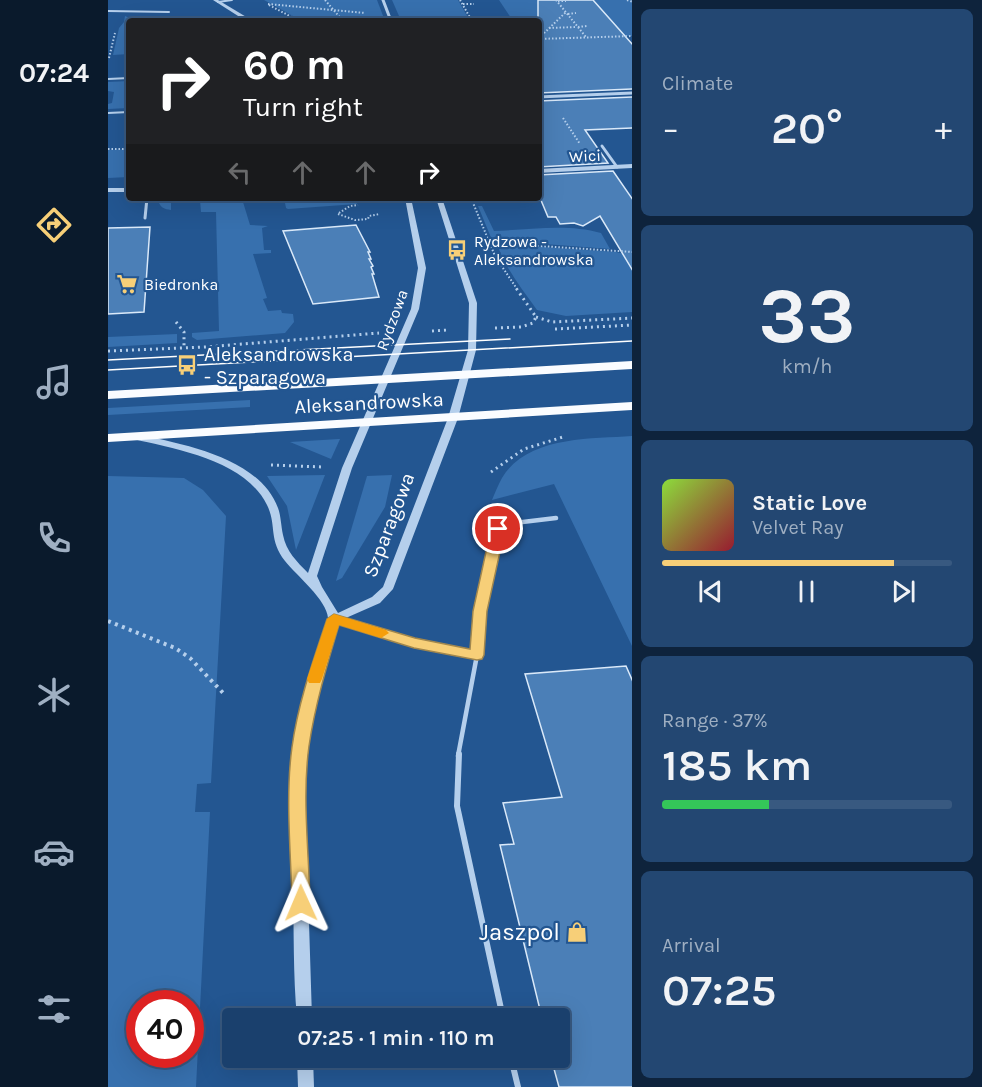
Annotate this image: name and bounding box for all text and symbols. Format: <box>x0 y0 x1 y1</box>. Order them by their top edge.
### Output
text: 60 m <box>243 40 346 90</box>
icon: right <box>144 42 222 120</box>
text: 07:24 <box>19 57 89 89</box>
text: Climate <box>662 72 733 95</box>
text: Turn right <box>243 91 363 123</box>
text: 20° <box>771 102 843 154</box>
text: − <box>662 109 679 147</box>
text: + <box>935 109 952 147</box>
street label: Wici <box>568 146 602 166</box>
icon: left <box>223 156 256 189</box>
icon: ahead <box>286 156 319 189</box>
icon: ahead <box>349 156 382 189</box>
icon: right <box>412 156 445 189</box>
icon: directions <box>33 204 75 246</box>
place label: Rydzowa - Aleksandrowska <box>474 232 594 269</box>
bus stop icon: Rydzowa - Aleksandrowska <box>445 238 469 262</box>
text: 33 <box>758 270 856 362</box>
supermarket icon: Biedronka <box>115 272 139 296</box>
place label: Biedronka <box>144 275 218 294</box>
street label: Rydzowa <box>372 287 412 353</box>
place label: Aleksandrowska - Szparagowa <box>204 343 354 389</box>
bus stop icon: Aleksandrowska - Szparagowa <box>175 353 199 377</box>
text: km/h <box>782 355 832 378</box>
icon: music <box>33 361 75 403</box>
street label: Aleksandrowska <box>294 388 444 418</box>
street label: Szparagowa <box>359 469 419 581</box>
text: Static Love <box>752 490 867 516</box>
pin <box>472 503 523 554</box>
icon: arrive <box>481 512 514 545</box>
text: Velvet Ray <box>752 516 844 539</box>
icon: phone <box>33 517 75 559</box>
icon: previous <box>694 575 727 608</box>
icon: pause <box>790 575 823 608</box>
icon: next <box>887 575 920 608</box>
icon: climate <box>33 674 75 716</box>
text: Range · 37% <box>662 709 768 732</box>
text: 185 km <box>662 739 812 791</box>
icon: car <box>33 831 75 873</box>
position arrow <box>269 871 333 935</box>
place label: Jaszpol <box>479 918 560 946</box>
shop icon: Jaszpol <box>565 920 589 944</box>
text: Arrival <box>662 934 721 957</box>
text: 07:25 <box>662 964 777 1016</box>
icon: filters <box>33 988 75 1030</box>
speed limit sign: 40 <box>126 990 204 1068</box>
text: 07:25 · 1 min · 110 m <box>298 1025 494 1051</box>

